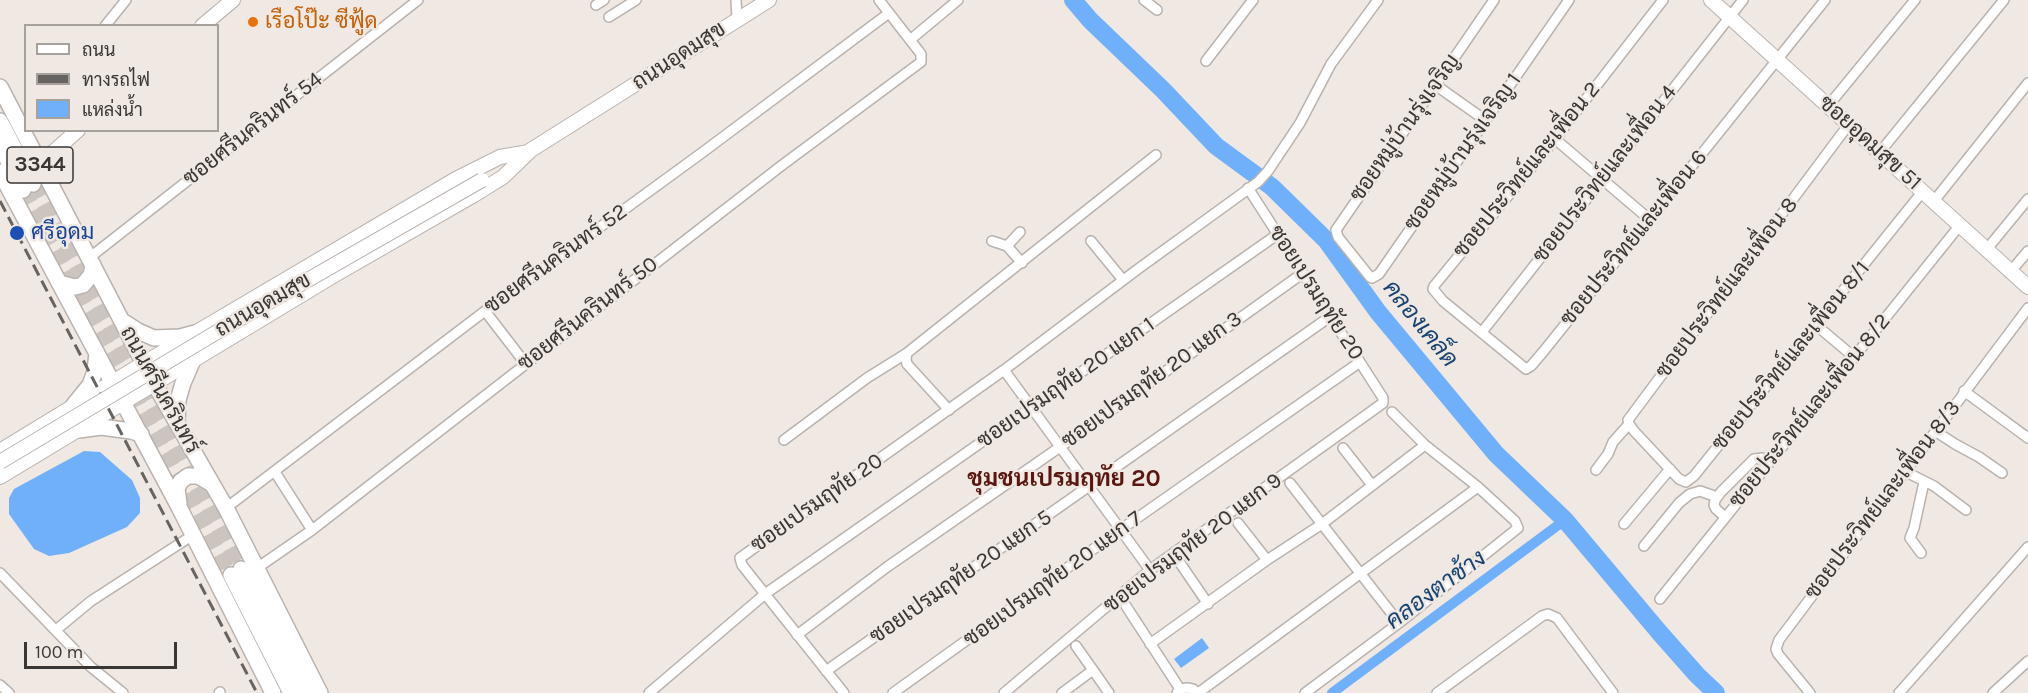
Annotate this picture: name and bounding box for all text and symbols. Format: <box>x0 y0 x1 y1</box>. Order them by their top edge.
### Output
place label: เรือโป๊ะ ซีฟู้ด <box>265 9 378 35</box>
marker: เรือโป๊ะ ซีฟู้ด <box>246 15 260 29</box>
street label: ถนนอุดมสุข <box>627 16 731 96</box>
legend <box>24 24 219 132</box>
text: ถนน <box>82 39 115 61</box>
street label: ซอยหมู่บ้านรุ่งเจริญ <box>1344 49 1466 207</box>
street label: ซอยศรีนครินทร์ 54 <box>178 66 328 192</box>
street label: ซอยหมู่บ้านรุ่งเจริญ 1 <box>1399 68 1527 236</box>
text: ทางรถไฟ <box>82 69 150 91</box>
street label: ซอยประวิทย์และเพื่อน 2 <box>1448 77 1606 263</box>
street label: ซอยประวิทย์และเพื่อน 4 <box>1527 80 1683 268</box>
street label: ซอยอุดมสุข 51 <box>1813 90 1927 196</box>
text: แหล่งน้ำ <box>82 99 143 121</box>
street label: ซอยประวิทย์และเพื่อน 6 <box>1555 145 1713 331</box>
road number: 3344 <box>7 147 73 183</box>
street label: ซอยประวิทย์และเพื่อน 8 <box>1650 192 1804 384</box>
street label: ซอยศรีนครินทร์ 52 <box>479 198 633 320</box>
place label: ศรีอุดม <box>31 220 94 246</box>
street label: ซอยเปรมฤทัย 20 <box>1263 221 1369 365</box>
marker: ศรีอุดม <box>8 224 26 242</box>
street label: ซอยศรีนครินทร์ 50 <box>513 251 663 377</box>
street label: ซอยประวิทย์และเพื่อน 8/1 <box>1706 256 1876 456</box>
street label: ถนนอุดมสุข <box>210 267 316 343</box>
water label: คลองเคล็ด <box>1376 275 1464 373</box>
street label: ซอยเปรมฤทัย 20 แยก 3 <box>1057 306 1247 454</box>
street label: ซอยประวิทย์และเพื่อน 8/2 <box>1724 309 1896 513</box>
street label: ซอยเปรมฤทัย 20 แยก 1 <box>972 312 1160 454</box>
street label: ถนนศรีนครินทร์ <box>114 322 206 458</box>
street label: ซอยประวิทย์และเพื่อน 8/3 <box>1800 395 1966 605</box>
street label: ซอยเปรมฤทัย 20 <box>746 448 888 558</box>
district label: ชุมชนเปรมฤทัย 20 <box>967 465 1161 493</box>
street label: ซอยเปรมฤทัย 20 แยก 9 <box>1099 467 1287 619</box>
street label: ซอยเปรมฤทัย 20 แยก 5 <box>865 504 1057 650</box>
street label: ซอยเปรมฤทัย 20 แยก 7 <box>959 505 1147 653</box>
water label: คลองตาช้าง <box>1380 544 1492 636</box>
scale bar <box>27 630 180 668</box>
text: 100 m <box>35 641 83 663</box>

